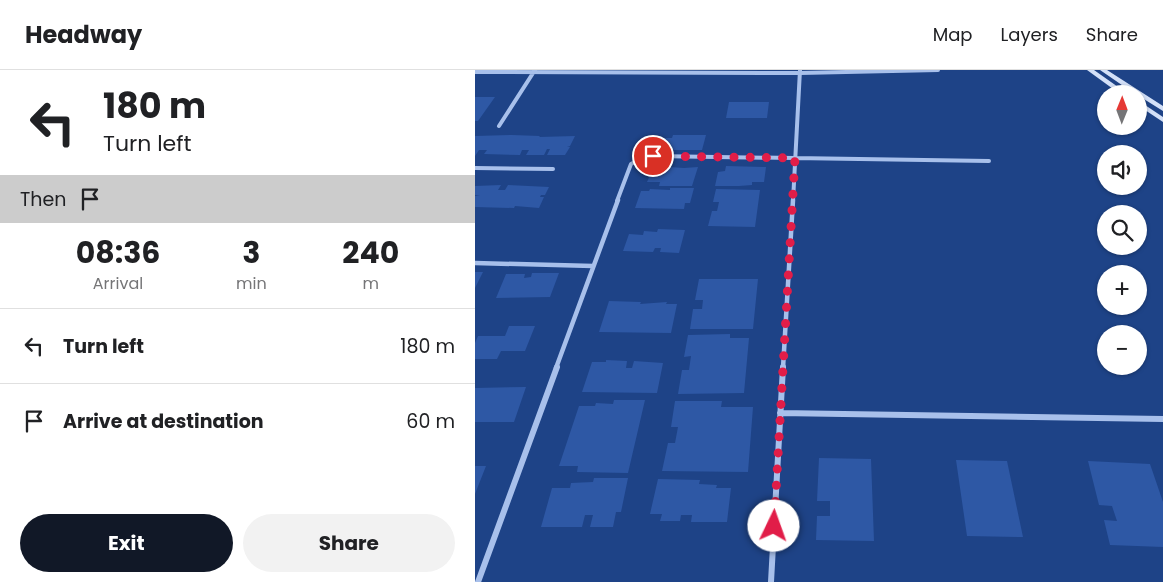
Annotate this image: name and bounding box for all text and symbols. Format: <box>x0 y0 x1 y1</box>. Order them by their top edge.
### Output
text: Headway <box>25 18 142 51</box>
text: Map <box>933 22 973 47</box>
text: Layers <box>1001 22 1058 47</box>
text: Share <box>1086 22 1138 47</box>
text: 180 m <box>103 81 206 130</box>
north arrow <box>1097 85 1147 135</box>
map controls <box>1097 85 1147 375</box>
icon: left <box>20 90 85 155</box>
text: Turn left <box>103 128 191 159</box>
pin <box>632 135 674 177</box>
icon: arrive <box>639 142 667 170</box>
button: sound <box>1097 145 1147 195</box>
icon: arrive <box>76 185 104 213</box>
text: Then <box>20 186 66 213</box>
button: search <box>1097 205 1147 255</box>
text: 08:36 <box>76 231 160 274</box>
text: 3 <box>242 231 260 274</box>
text: 240 <box>342 231 399 274</box>
button: + <box>1097 265 1147 315</box>
text: Arrival <box>93 272 143 295</box>
text: min <box>236 272 267 295</box>
text: m <box>363 272 379 295</box>
button: − <box>1097 325 1147 375</box>
icon: left <box>20 332 48 360</box>
text: Turn left <box>63 333 144 360</box>
text: 180 m <box>400 333 455 360</box>
icon: arrive <box>20 407 48 435</box>
text: Arrive at destination <box>63 408 264 435</box>
text: 60 m <box>406 408 455 435</box>
position arrow <box>747 499 799 551</box>
button: Exit <box>20 514 233 572</box>
button: Share <box>243 514 455 572</box>

